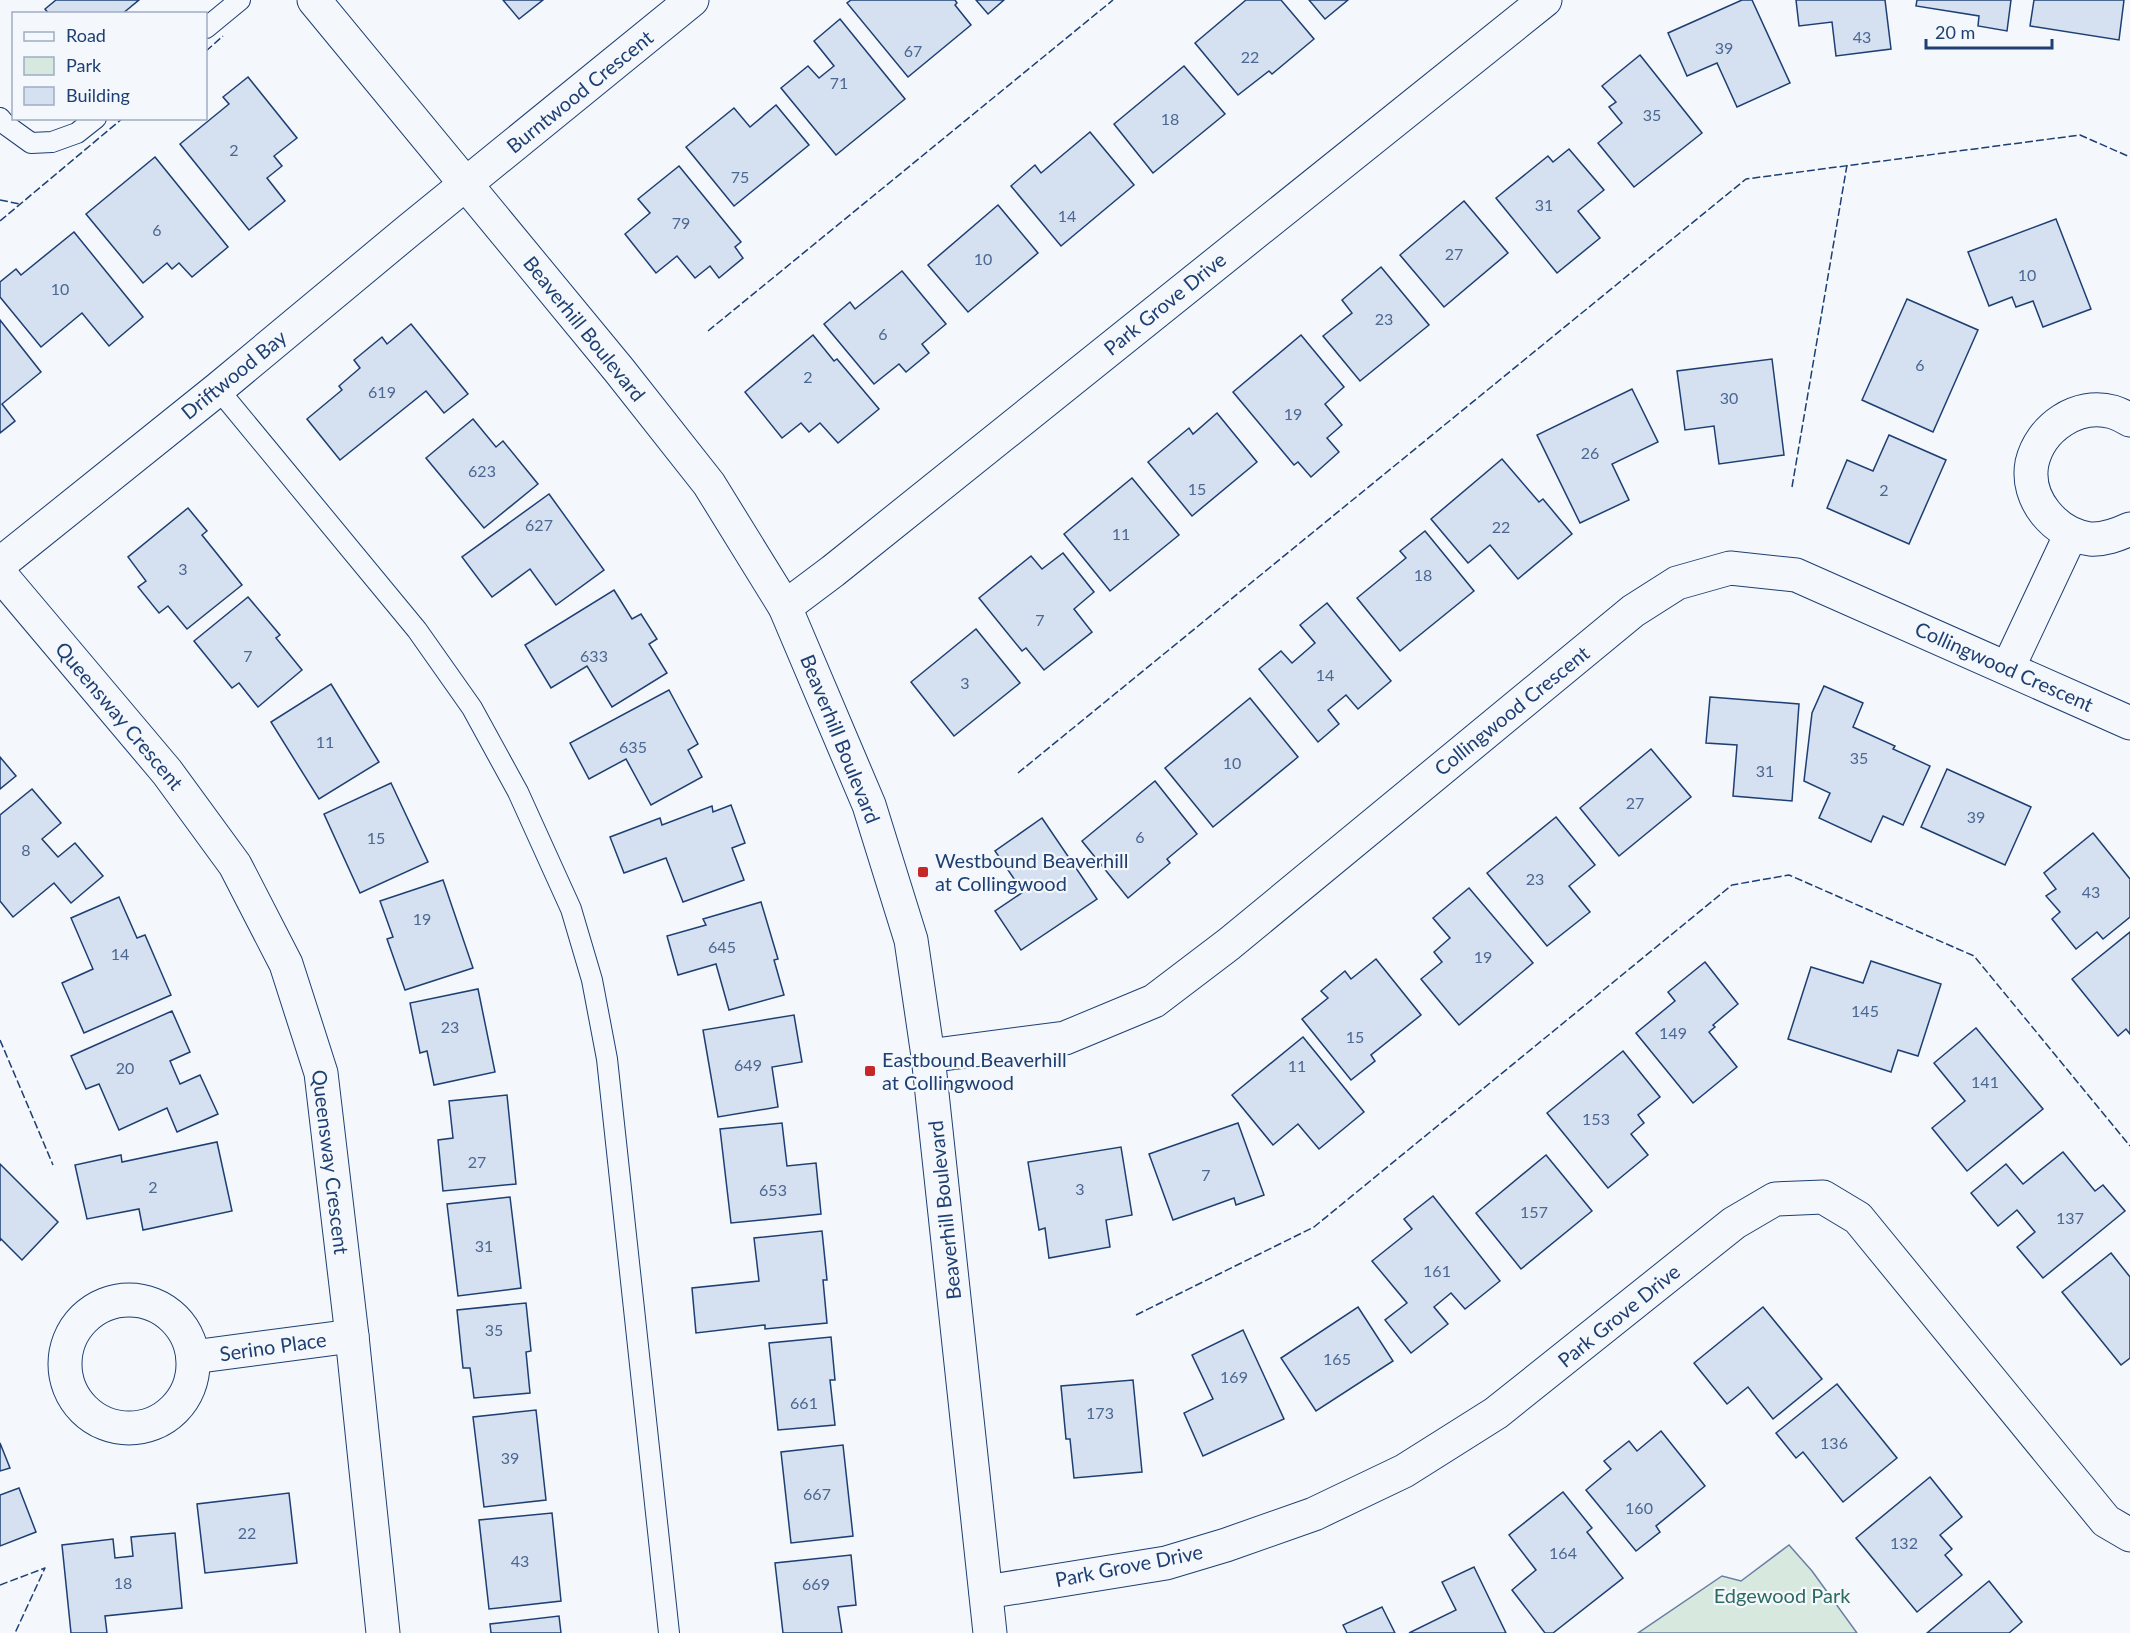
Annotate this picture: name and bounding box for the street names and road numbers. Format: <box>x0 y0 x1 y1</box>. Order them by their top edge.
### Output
street label: Burntwood Crescent <box>501 25 657 158</box>
street label: Park Grove Drive <box>1099 247 1230 360</box>
street label: Beaverhill Boulevard <box>519 251 651 406</box>
street label: Driftwood Bay <box>176 324 291 424</box>
street label: Collingwood Crescent <box>1912 616 2097 716</box>
street label: Queensway Crescent <box>51 637 189 794</box>
street label: Collingwood Crescent <box>1429 640 1594 780</box>
street label: Beaverhill Boulevard <box>796 651 886 827</box>
street label: Queensway Crescent <box>308 1068 354 1256</box>
street label: Beaverhill Boulevard <box>923 1119 965 1301</box>
street label: Park Grove Drive <box>1553 1259 1684 1372</box>
street label: Serino Place <box>218 1327 328 1365</box>
street label: Park Grove Drive <box>1053 1539 1205 1591</box>

